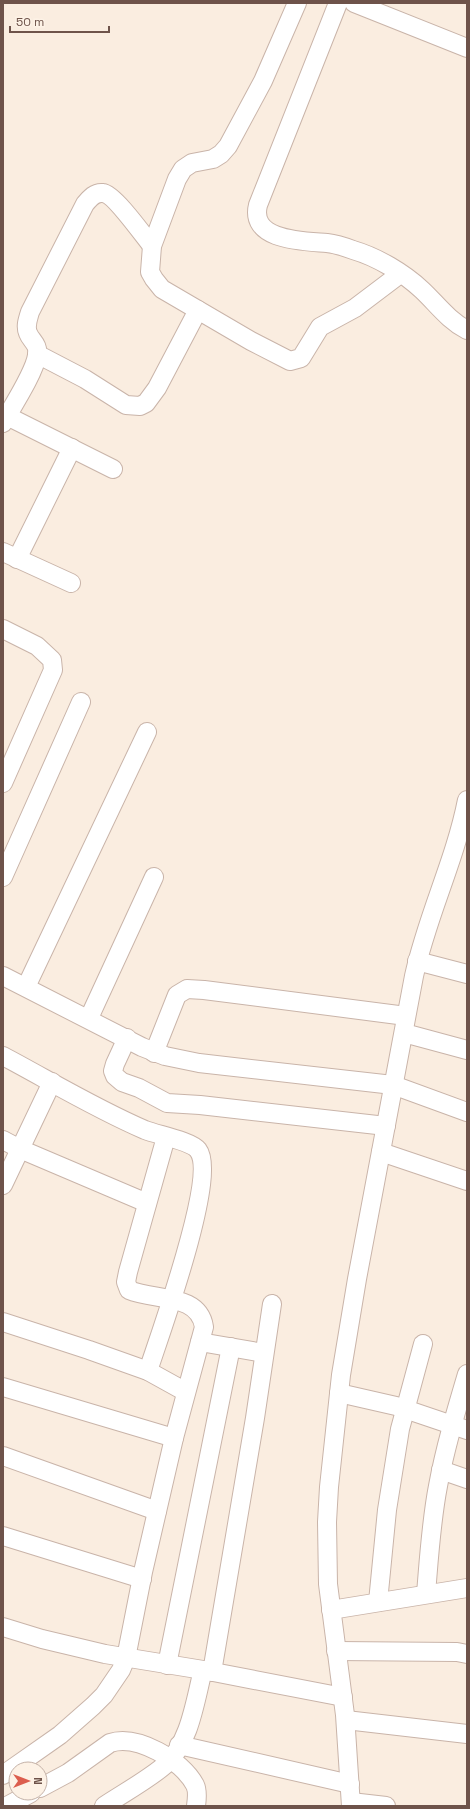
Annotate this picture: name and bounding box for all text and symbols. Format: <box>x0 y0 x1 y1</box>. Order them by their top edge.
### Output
scale bar <box>10 8 109 34</box>
text: 50 m <box>16 14 44 30</box>
north arrow <box>8 1761 48 1801</box>
text: N <box>31 1777 45 1785</box>

